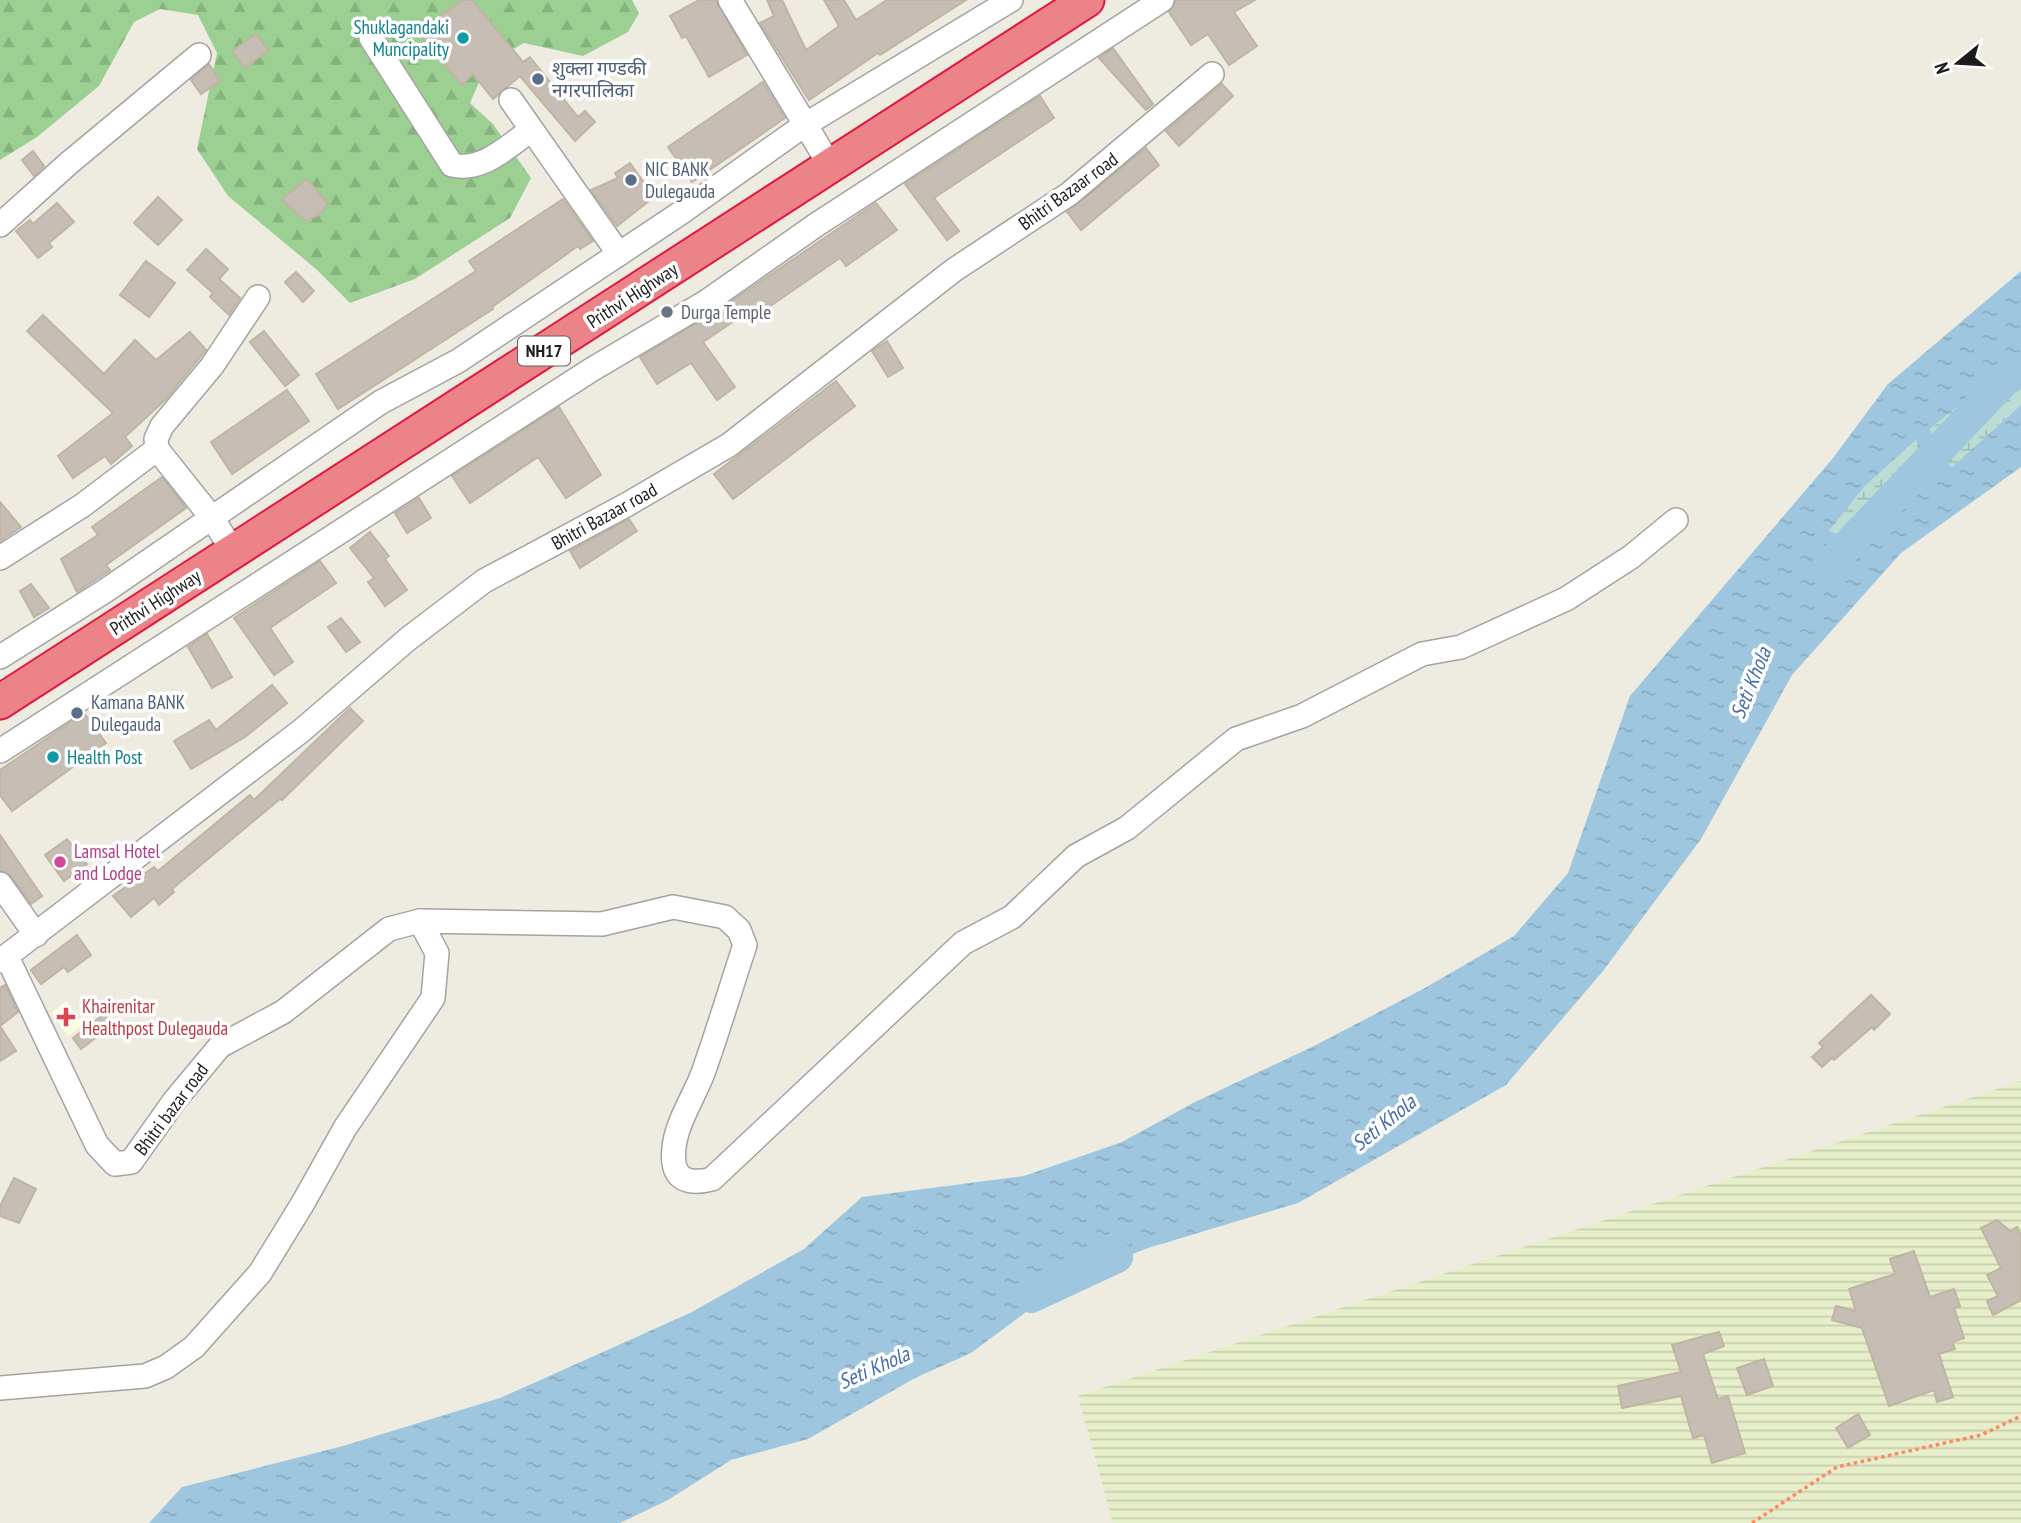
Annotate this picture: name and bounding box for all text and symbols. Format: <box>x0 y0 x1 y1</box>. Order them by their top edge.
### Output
place label: Shuklagandaki Muncipality <box>353 15 450 61</box>
north arrow <box>1923 28 1993 98</box>
marker: Shuklagandaki Muncipality <box>455 30 471 46</box>
place label: शुक्ला गण्डकी नगरपालिका <box>552 56 648 102</box>
text: N <box>1929 60 1955 77</box>
marker: शुक्ला गण्डकी नगरपालिका <box>530 71 546 87</box>
street label: Bhitri Bazaar road <box>1014 147 1122 235</box>
place label: NIC BANK Dulegauda <box>645 157 715 203</box>
marker: NIC BANK Dulegauda <box>623 172 639 188</box>
street label: Prithvi Highway <box>582 256 683 333</box>
place label: Durga Temple <box>681 300 771 324</box>
marker: Durga Temple <box>659 304 675 320</box>
road number: NH17 <box>518 337 570 366</box>
street label: Bhitri Bazaar road <box>547 477 661 555</box>
street label: Prithvi Highway <box>105 563 206 640</box>
water label: Seti Khola <box>1724 642 1778 722</box>
place label: Kamana BANK Dulegauda <box>91 690 185 736</box>
marker: Kamana BANK Dulegauda <box>69 705 85 721</box>
place label: Health Post <box>67 745 143 769</box>
marker: Health Post <box>45 749 61 765</box>
place label: Lamsal Hotel and Lodge <box>74 839 160 885</box>
marker: Lamsal Hotel and Lodge <box>52 854 68 870</box>
place label: Khairenitar Healthpost Dulegauda <box>82 994 228 1040</box>
marker: Khairenitar Healthpost Dulegauda <box>56 1007 76 1027</box>
street label: Bhitri bazar road <box>129 1058 213 1160</box>
water label: Seti Khola <box>1346 1088 1422 1157</box>
water label: Seti Khola <box>834 1339 915 1395</box>

